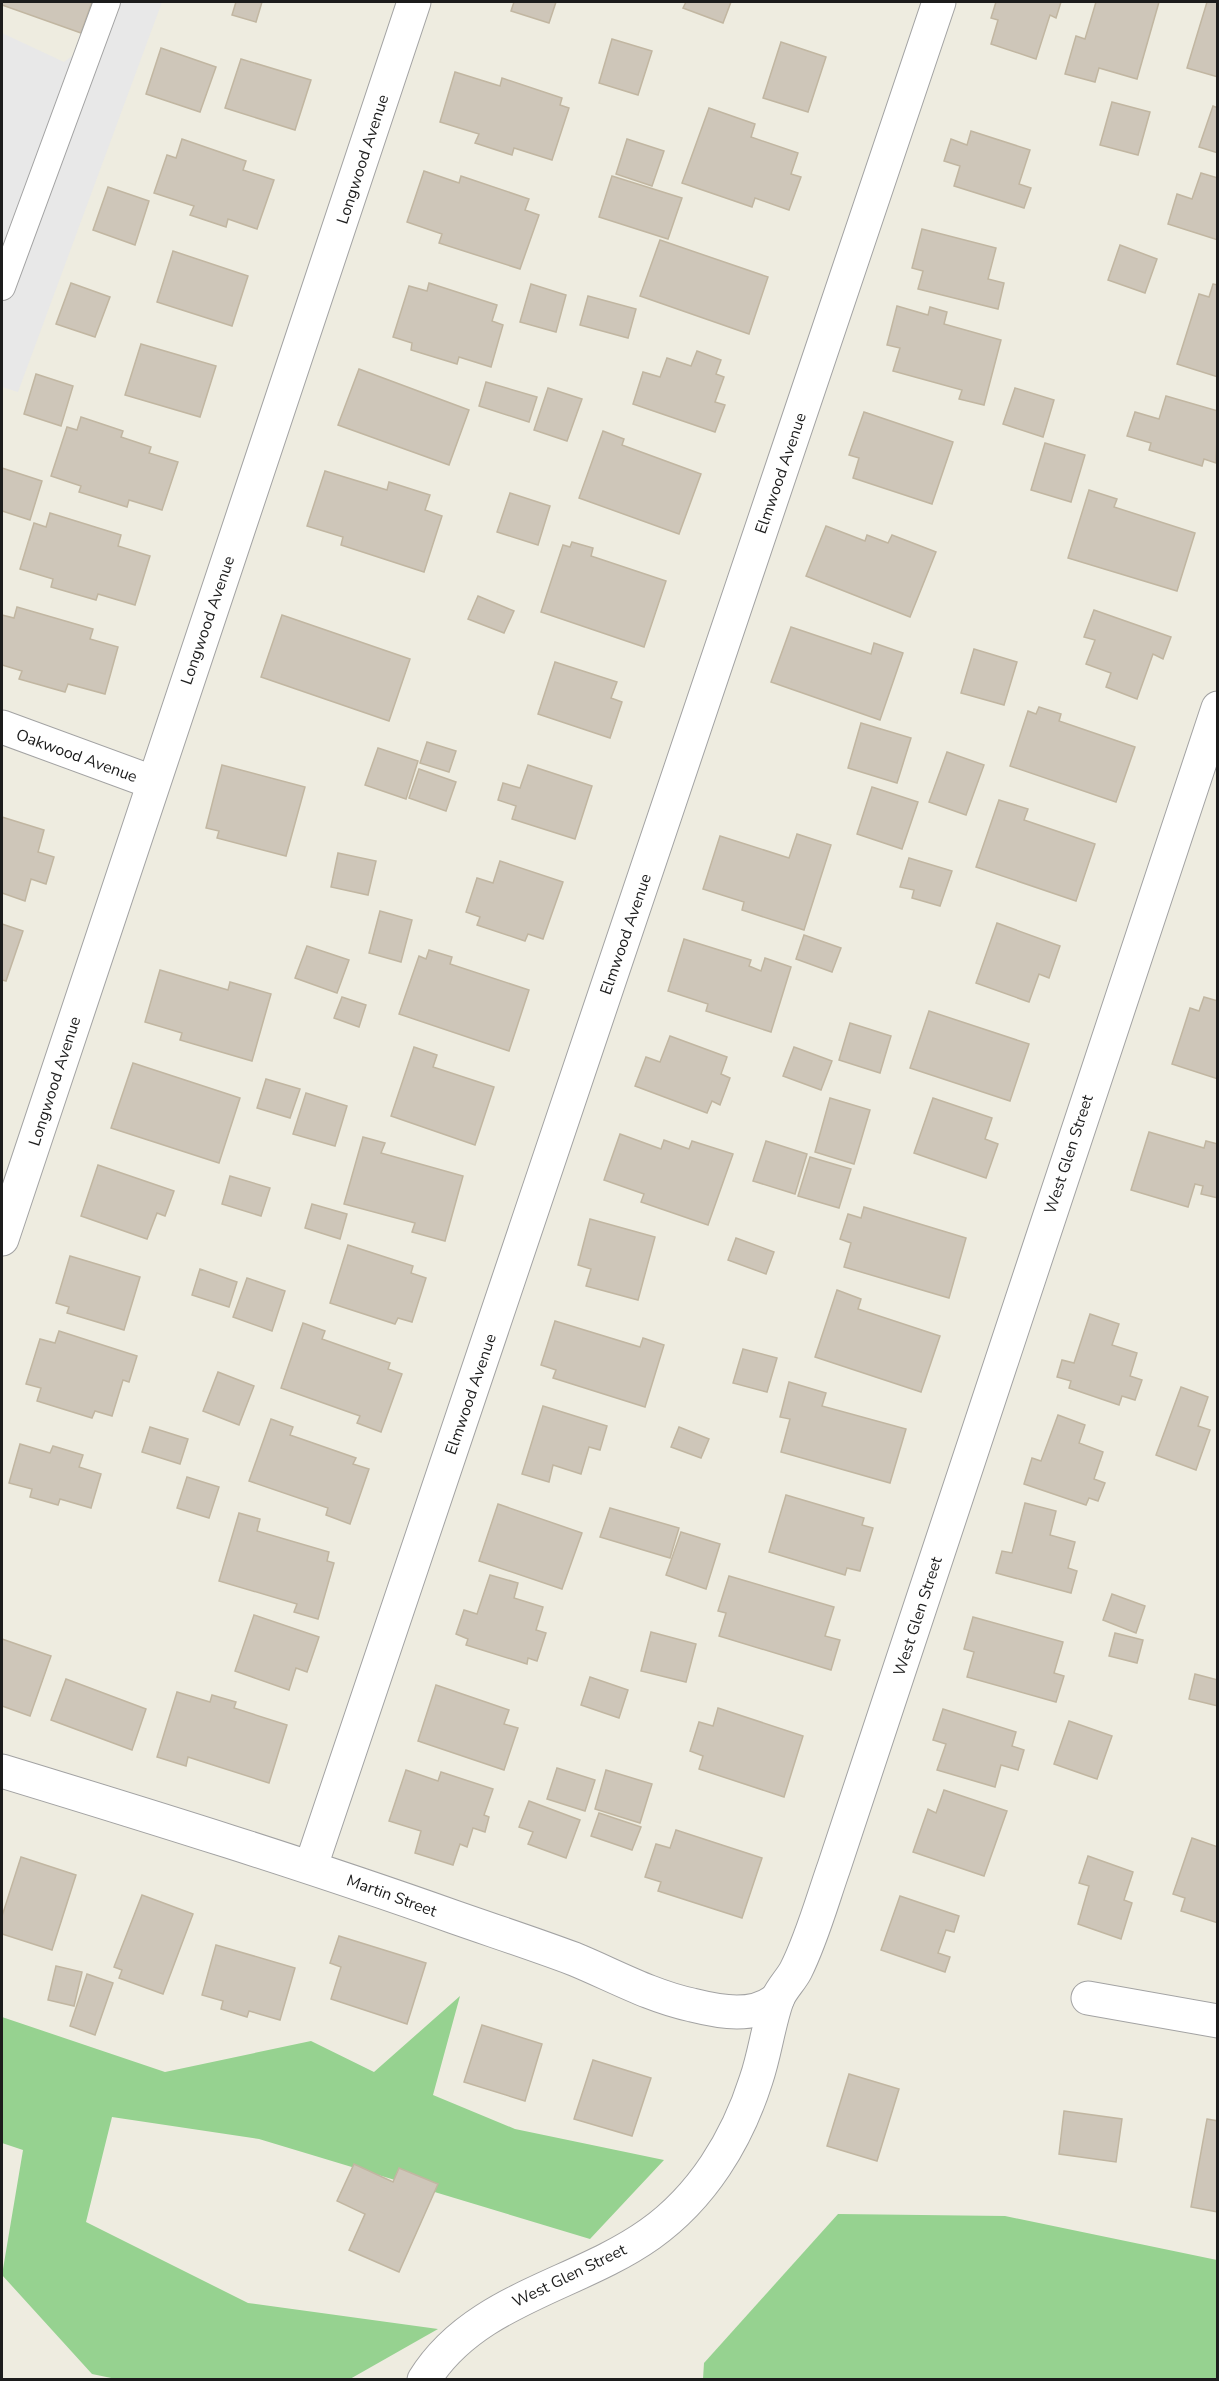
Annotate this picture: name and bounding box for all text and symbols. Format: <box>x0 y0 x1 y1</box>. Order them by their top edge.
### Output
street label: Longwood Avenue <box>332 92 394 227</box>
street label: Elmwood Avenue <box>750 410 812 537</box>
street label: Longwood Avenue <box>176 553 240 688</box>
street label: Oakwood Avenue <box>13 724 140 788</box>
street label: Elmwood Avenue <box>595 871 657 998</box>
street label: Longwood Avenue <box>24 1014 86 1149</box>
street label: West Glen Street <box>1039 1091 1099 1217</box>
street label: Elmwood Avenue <box>440 1331 502 1458</box>
street label: West Glen Street <box>888 1553 948 1679</box>
street label: Martin Street <box>344 1869 440 1923</box>
street label: West Glen Street <box>509 2239 630 2313</box>

